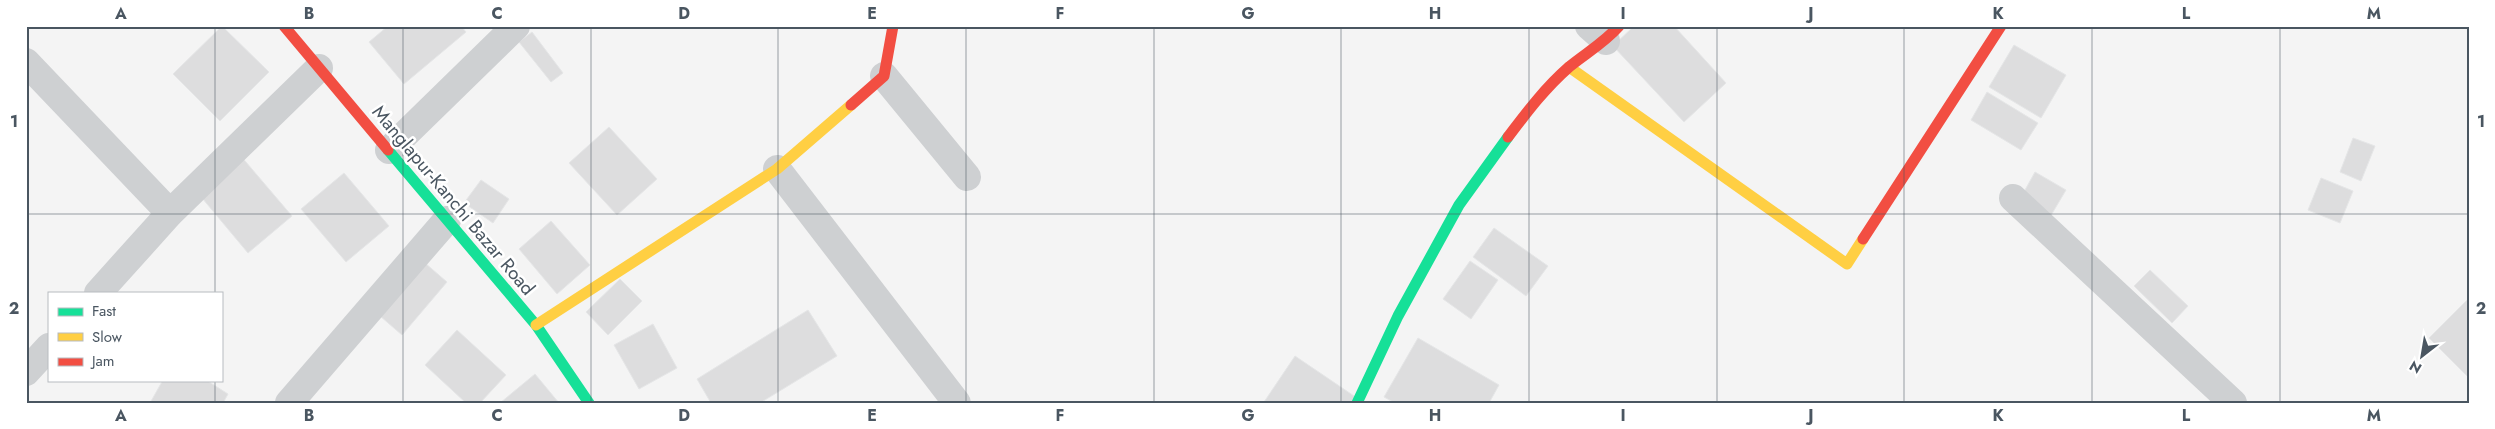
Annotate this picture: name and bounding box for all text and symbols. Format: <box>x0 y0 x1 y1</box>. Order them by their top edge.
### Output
text: A <box>114 2 127 25</box>
text: B <box>304 2 314 25</box>
text: C <box>491 2 503 25</box>
text: D <box>678 2 690 25</box>
text: E <box>867 2 877 25</box>
text: F <box>1056 2 1064 25</box>
text: G <box>1241 2 1255 25</box>
text: H <box>1429 2 1441 25</box>
text: I <box>1620 2 1626 25</box>
text: J <box>1805 2 1814 25</box>
text: K <box>1992 2 2004 25</box>
text: L <box>2182 2 2191 25</box>
text: M <box>2367 2 2381 25</box>
street label: Manglapur-Kanchi Bazar Road <box>366 100 541 301</box>
text: 1 <box>10 110 18 133</box>
text: 1 <box>2477 110 2485 133</box>
legend <box>48 292 222 382</box>
text: 2 <box>9 297 19 320</box>
text: 2 <box>2476 297 2486 320</box>
text: Fast <box>92 300 116 322</box>
text: Slow <box>92 326 123 348</box>
north arrow <box>2398 332 2448 382</box>
text: Jam <box>90 350 115 372</box>
text: N <box>2405 356 2425 379</box>
text: A <box>114 404 127 427</box>
text: B <box>304 404 314 427</box>
text: C <box>491 404 503 427</box>
text: D <box>678 404 690 427</box>
text: E <box>867 404 877 427</box>
text: F <box>1056 404 1064 427</box>
text: G <box>1241 404 1255 427</box>
text: H <box>1429 404 1441 427</box>
text: I <box>1620 404 1626 427</box>
text: J <box>1805 404 1814 427</box>
text: K <box>1992 404 2004 427</box>
text: L <box>2182 404 2191 427</box>
text: M <box>2367 404 2381 427</box>

